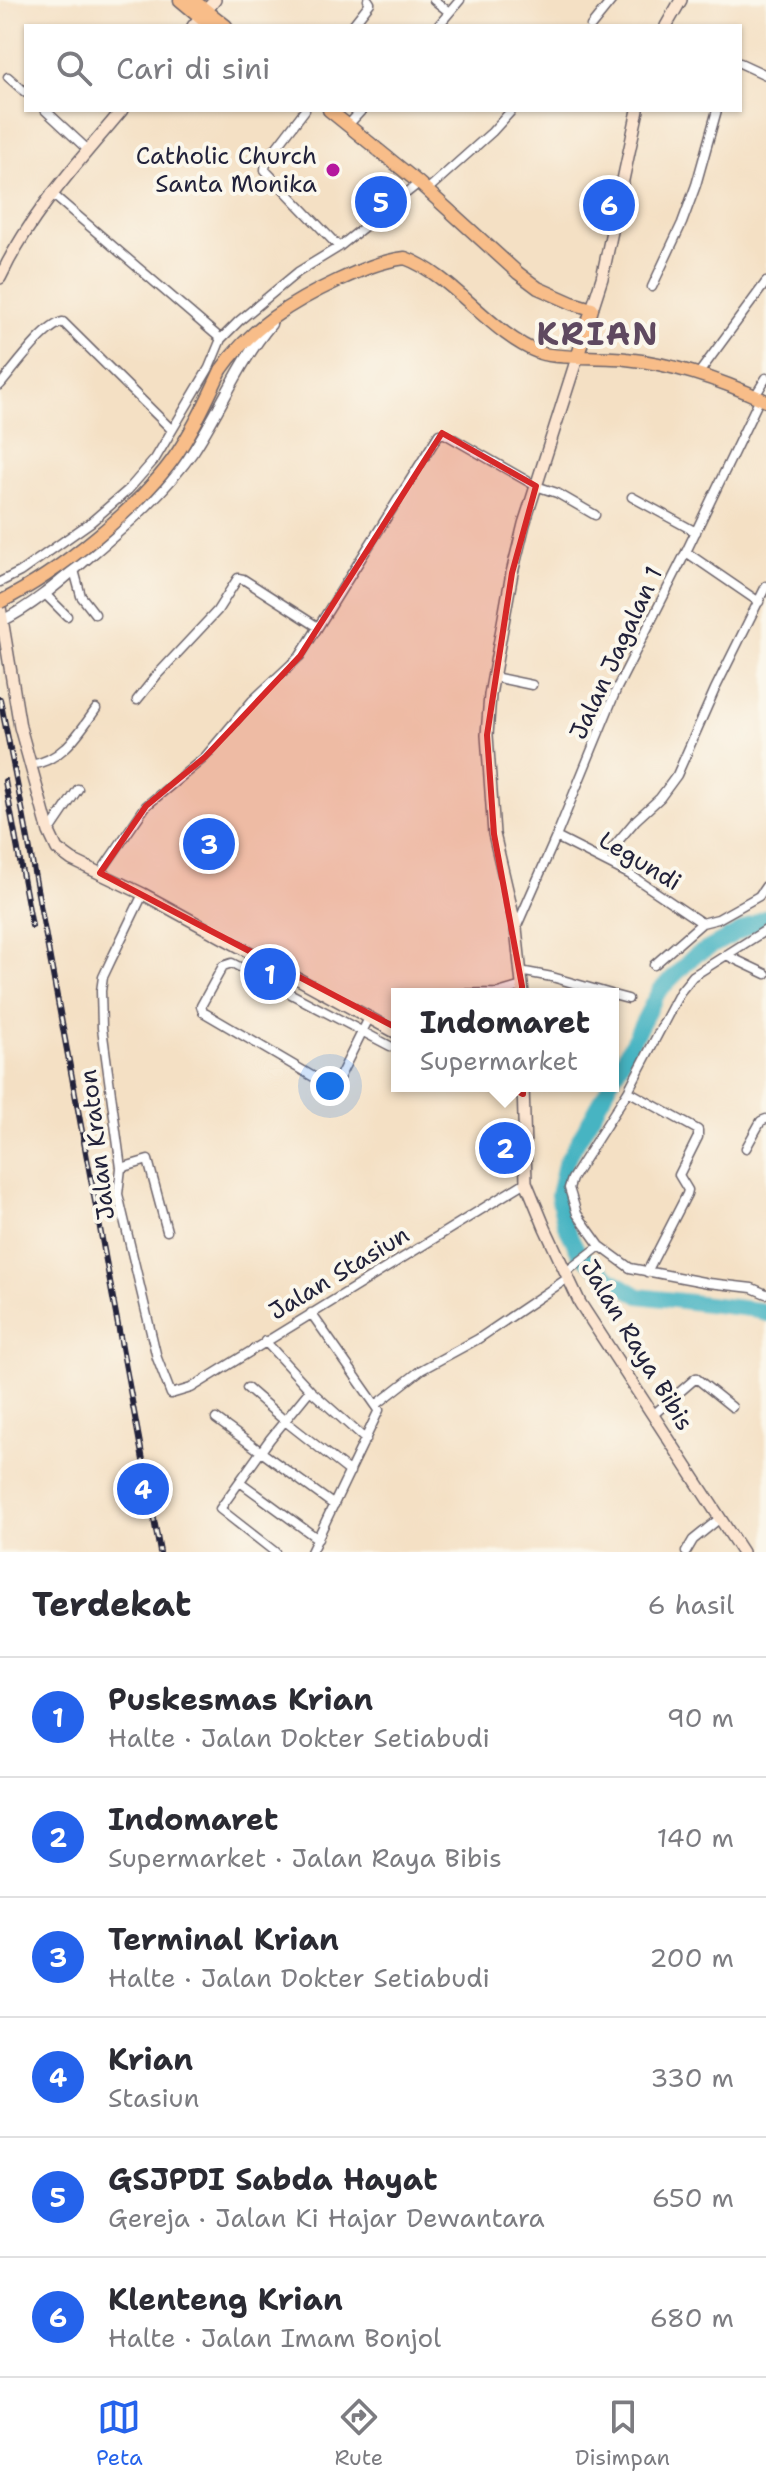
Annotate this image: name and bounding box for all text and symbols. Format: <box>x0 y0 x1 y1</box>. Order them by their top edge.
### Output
search box <box>24 24 742 112</box>
icon: search <box>52 46 96 90</box>
text: Cari di sini <box>116 48 271 89</box>
place label: Catholic Church Santa Monika <box>136 140 317 200</box>
marker: Catholic Church Santa Monika <box>324 161 342 179</box>
pin: 5 <box>355 172 407 232</box>
pin: 6 <box>583 175 635 235</box>
district label: KRIAN <box>536 312 660 355</box>
street label: Jalan Jagalan 1 <box>562 561 670 745</box>
pin: 3 <box>183 814 235 874</box>
street label: Legundi <box>593 824 687 898</box>
pin: 1 <box>244 944 296 1004</box>
popup <box>391 988 619 1092</box>
text: Indomaret <box>420 1002 590 1043</box>
text: Supermarket <box>420 1043 578 1078</box>
your location <box>310 1066 350 1106</box>
street label: Jalan Kraton <box>72 1068 122 1222</box>
pin: 2 <box>479 1118 531 1178</box>
street label: Jalan Stasiun <box>263 1219 415 1327</box>
street label: Jalan Raya Bibis <box>573 1254 701 1436</box>
pin: 4 <box>117 1459 169 1519</box>
text: Terdekat <box>32 1581 191 1627</box>
text: 6 hasil <box>648 1587 734 1622</box>
text: Puskesmas Krian <box>108 1679 373 1720</box>
text: 1 <box>52 1700 64 1735</box>
text: 90 m <box>667 1700 734 1735</box>
text: Halte · Jalan Dokter Setiabudi <box>108 1720 490 1755</box>
text: Indomaret <box>108 1799 278 1840</box>
text: 2 <box>49 1820 67 1855</box>
text: 140 m <box>657 1820 734 1855</box>
text: Supermarket · Jalan Raya Bibis <box>108 1840 502 1875</box>
text: Terminal Krian <box>108 1919 339 1960</box>
text: 3 <box>49 1940 67 1975</box>
text: 200 m <box>649 1940 734 1975</box>
text: Halte · Jalan Dokter Setiabudi <box>108 1960 490 1995</box>
text: Krian <box>108 2039 193 2080</box>
text: 4 <box>49 2060 67 2095</box>
text: 330 m <box>650 2060 734 2095</box>
text: Stasiun <box>108 2080 199 2115</box>
text: GSJPDI Sabda Hayat <box>108 2159 438 2200</box>
text: 5 <box>50 2180 66 2215</box>
text: 650 m <box>652 2180 734 2215</box>
text: Gereja · Jalan Ki Hajar Dewantara <box>108 2200 545 2235</box>
text: Klenteng Krian <box>108 2279 343 2320</box>
text: 6 <box>49 2300 67 2335</box>
text: 680 m <box>650 2300 734 2335</box>
text: Halte · Jalan Imam Bonjol <box>108 2320 441 2355</box>
tab: Peta <box>96 2395 143 2472</box>
tab: Rute <box>334 2395 383 2472</box>
tab: Disimpan <box>575 2395 670 2472</box>

